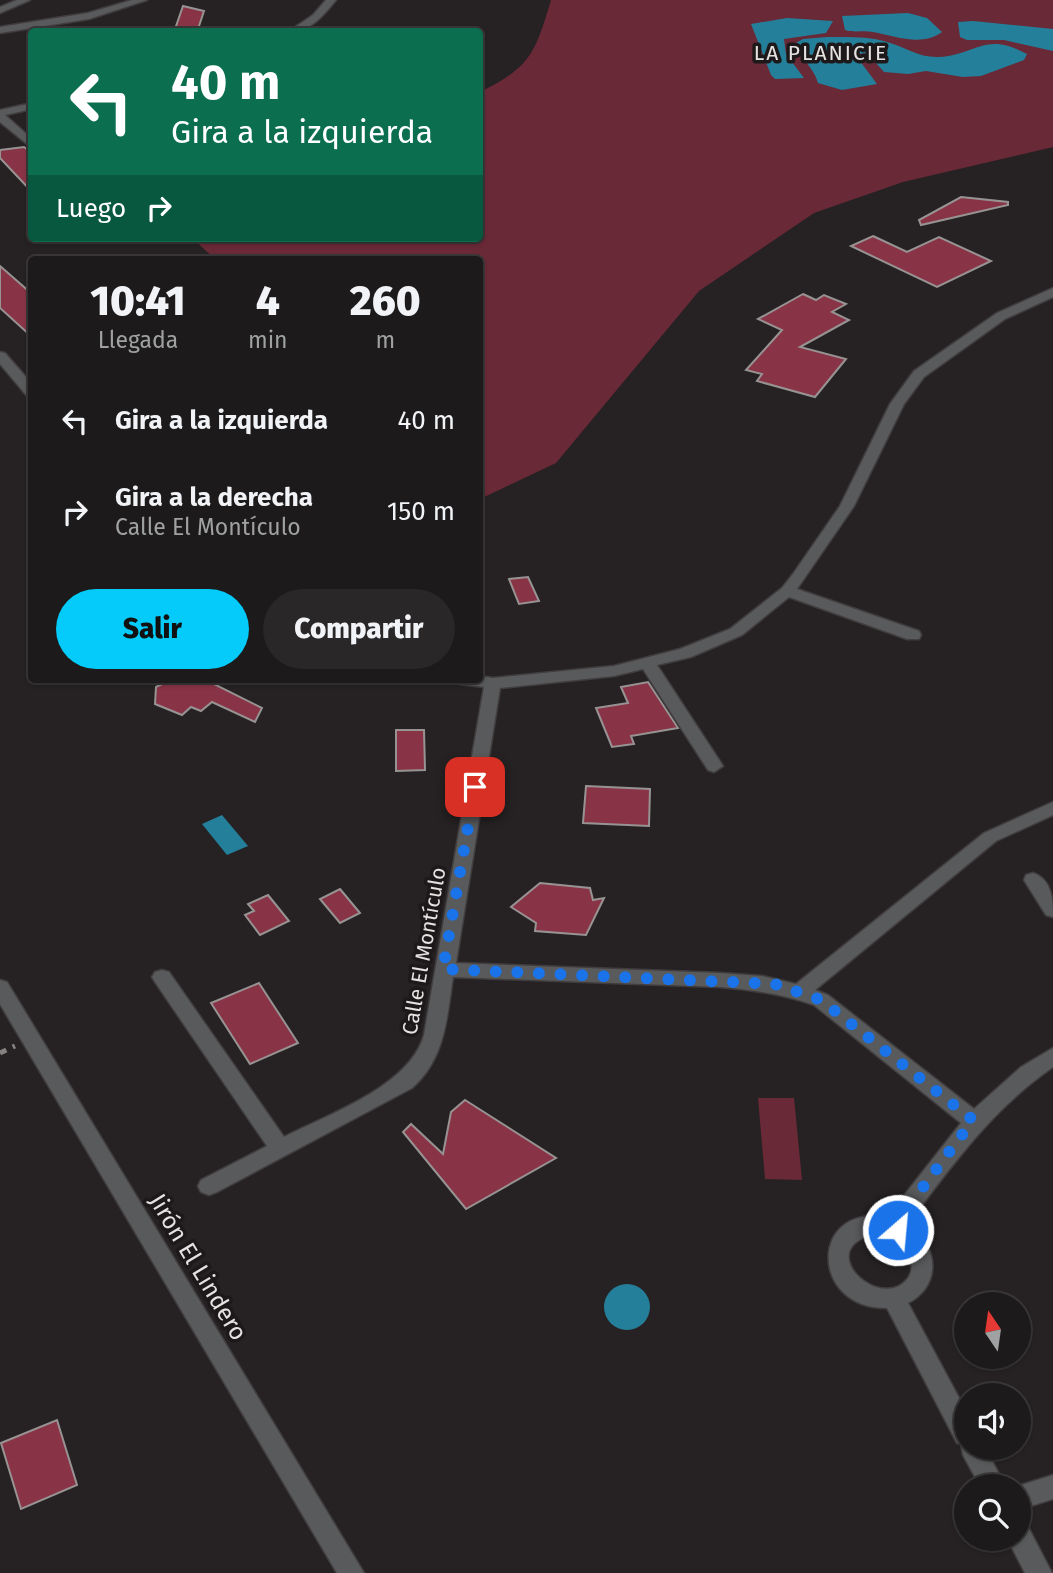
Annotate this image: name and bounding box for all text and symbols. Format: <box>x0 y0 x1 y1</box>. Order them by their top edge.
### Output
district label: LA PLANICIE <box>754 40 888 66</box>
text: 40 m <box>171 53 280 112</box>
icon: left <box>56 56 147 147</box>
text: Gira a la izquierda <box>171 113 433 151</box>
icon: right <box>140 189 178 227</box>
text: Luego <box>56 193 126 224</box>
text: 10:41 <box>90 276 186 326</box>
text: 4 <box>256 276 280 326</box>
text: 260 <box>350 276 421 326</box>
text: Llegada <box>98 326 178 354</box>
text: min <box>248 326 288 354</box>
text: m <box>375 326 395 354</box>
icon: left <box>56 402 94 440</box>
text: Gira a la izquierda <box>115 405 328 436</box>
text: 40 m <box>397 405 455 436</box>
text: Gira a la derecha <box>115 482 313 513</box>
icon: right <box>56 493 94 531</box>
text: 150 m <box>387 496 455 527</box>
text: Calle El Montículo <box>115 513 301 541</box>
button: Salir <box>56 589 249 669</box>
button: Compartir <box>263 589 455 669</box>
pin <box>445 757 505 817</box>
icon: arrive <box>456 768 494 806</box>
street label: Calle El Montículo <box>396 865 452 1037</box>
street label: Jirón El Lindero <box>143 1189 253 1345</box>
position arrow <box>861 1193 935 1267</box>
north arrow <box>954 1292 1031 1368</box>
map controls <box>954 1292 1031 1551</box>
button: sound <box>954 1383 1031 1460</box>
button: search <box>954 1474 1031 1551</box>

